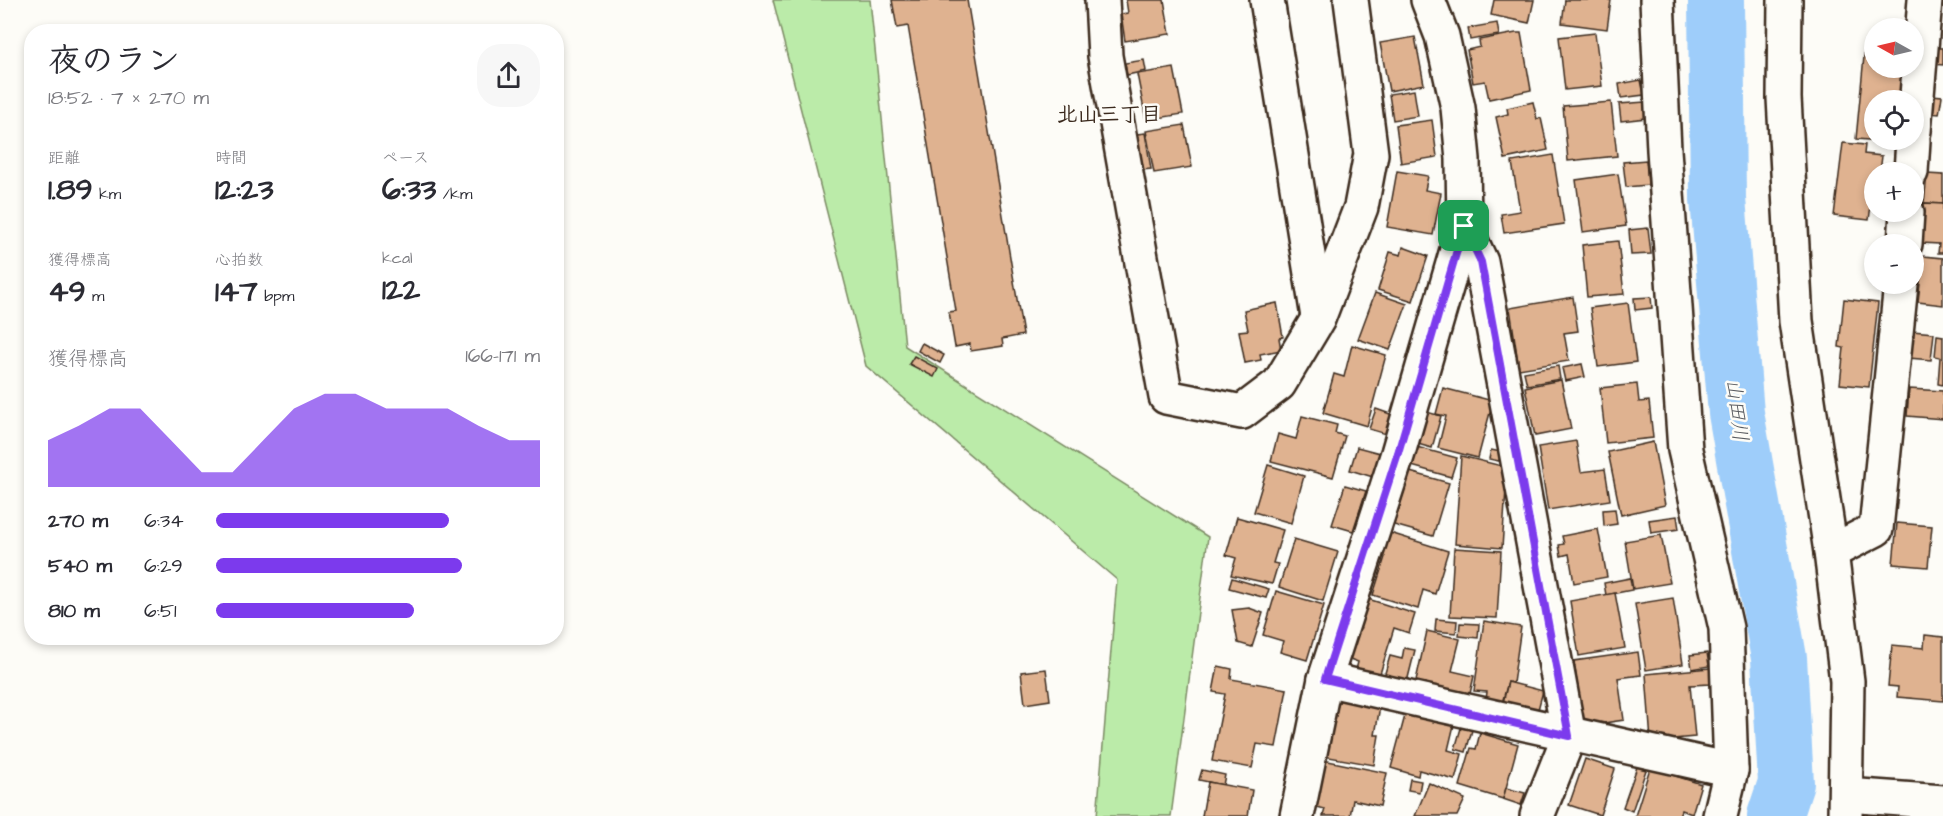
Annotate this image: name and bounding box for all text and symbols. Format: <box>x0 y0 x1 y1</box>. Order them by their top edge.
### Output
north arrow <box>1864 18 1924 78</box>
map controls <box>1864 18 1924 294</box>
text: 夜のラン <box>48 38 180 84</box>
button: share <box>477 44 540 107</box>
text: 18:52 · 7 × 270 m <box>48 84 209 112</box>
button: locate <box>1864 90 1924 150</box>
district label: 北山三丁目 <box>1057 100 1162 129</box>
text: 距離 <box>48 147 80 169</box>
text: 時間 <box>215 147 247 169</box>
text: ペース <box>382 147 429 169</box>
button: + <box>1864 162 1924 222</box>
text: 1.89 <box>48 169 93 211</box>
text: 12:23 <box>215 169 273 211</box>
text: 6:33 <box>382 169 436 211</box>
text: km <box>93 183 121 205</box>
text: /km <box>436 183 472 205</box>
pin <box>1438 200 1489 251</box>
icon: arrive <box>1447 209 1480 242</box>
button: − <box>1864 234 1924 294</box>
text: kcal <box>382 247 413 269</box>
text: 獲得標高 <box>48 249 112 271</box>
text: 心拍数 <box>215 249 263 271</box>
text: 122 <box>382 269 420 311</box>
text: 49 <box>48 271 86 313</box>
text: 147 <box>215 271 258 313</box>
text: m <box>86 285 104 307</box>
text: bpm <box>258 285 294 307</box>
text: 166–171 m <box>465 342 540 370</box>
text: 獲得標高 <box>48 345 128 373</box>
water label: 山田川 <box>1719 377 1755 443</box>
text: 270 m <box>48 507 108 535</box>
text: 6:34 <box>144 507 184 535</box>
text: 540 m <box>48 552 112 580</box>
text: 6:29 <box>144 552 183 580</box>
text: 810 m <box>48 597 100 625</box>
text: 6:51 <box>144 597 177 625</box>

